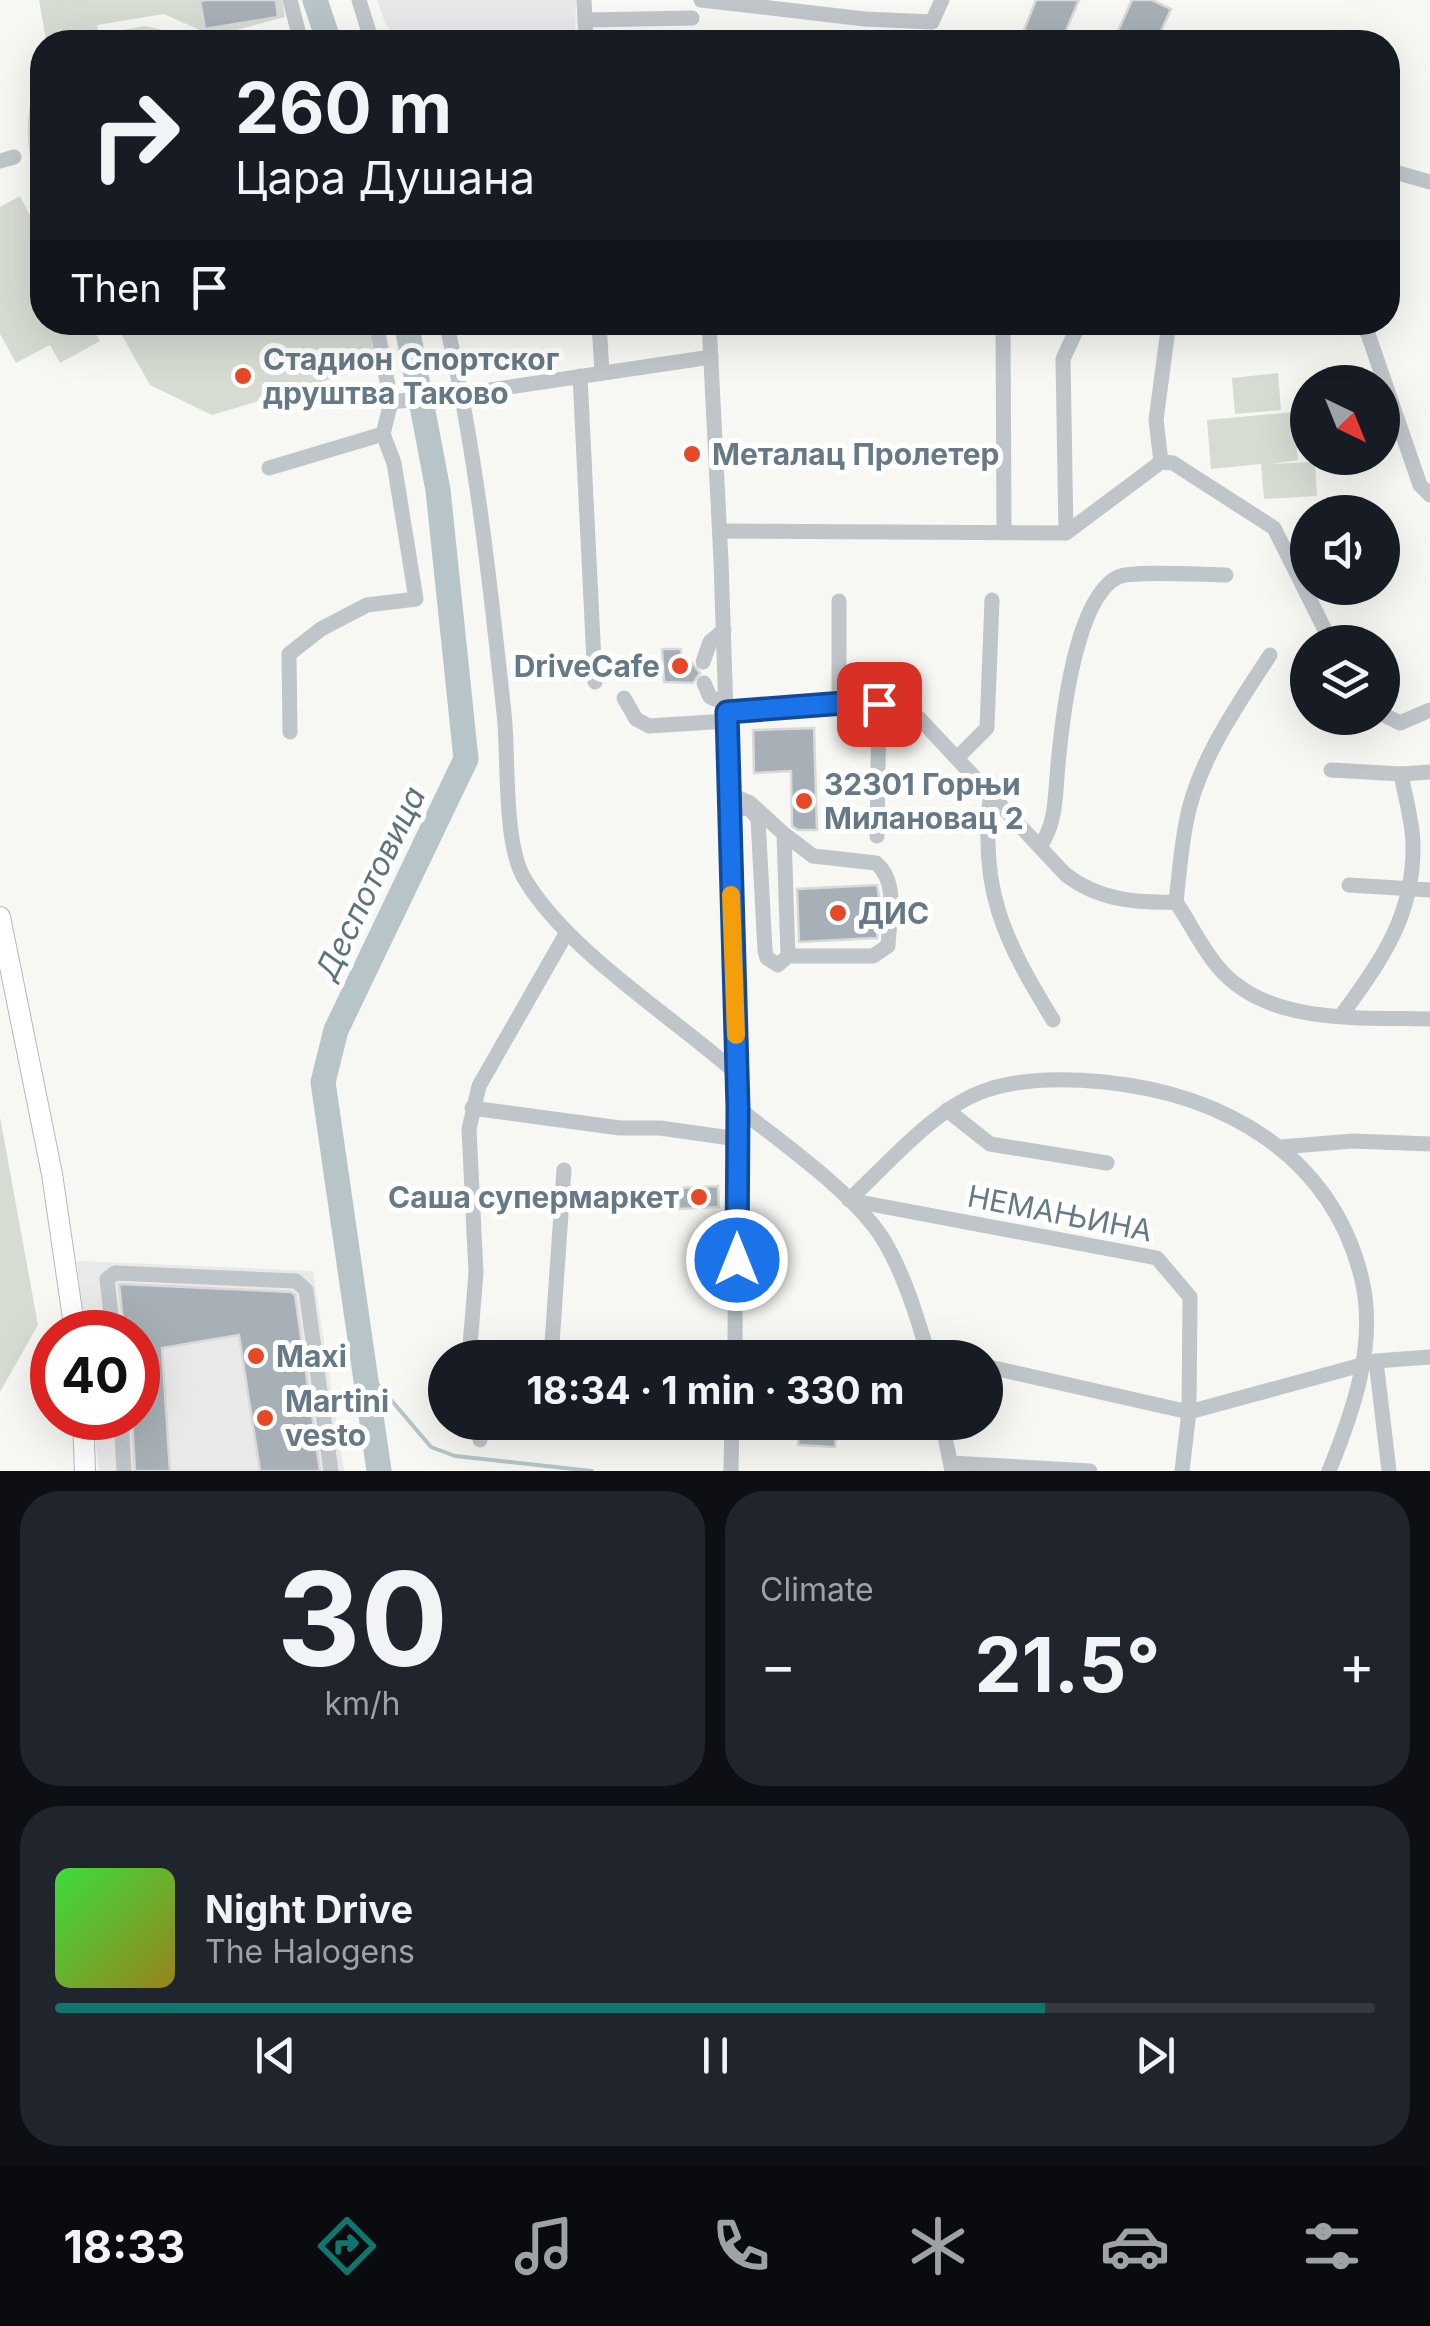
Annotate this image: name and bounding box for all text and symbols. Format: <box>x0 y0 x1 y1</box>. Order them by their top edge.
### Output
text: 260 m <box>235 65 452 150</box>
icon: right <box>70 70 200 200</box>
text: Цара Душана <box>235 150 535 205</box>
icon: arrive <box>182 260 237 315</box>
text: Then <box>70 265 162 311</box>
place label: Стадион Спортског друштва Таково <box>263 341 560 411</box>
marker: Стадион Спортског друштва Таково <box>232 365 254 387</box>
north arrow <box>1290 365 1400 475</box>
map controls <box>1290 365 1400 735</box>
place label: Металац Пролетер <box>712 436 1000 472</box>
marker: Металац Пролетер <box>681 443 703 465</box>
button: sound <box>1290 495 1400 605</box>
button: layers <box>1290 625 1400 735</box>
place label: DriveCafe <box>514 648 660 684</box>
marker: DriveCafe <box>669 655 691 677</box>
pin <box>837 662 922 747</box>
icon: arrive <box>852 677 907 732</box>
place label: 32301 Горњи Милановац 2 <box>824 766 1024 836</box>
water label: Деспотовица <box>306 780 434 987</box>
marker: 32301 Горњи Милановац 2 <box>793 790 815 812</box>
place label: ДИС <box>858 895 929 931</box>
marker: ДИС <box>827 902 849 924</box>
street label: НЕМАЊИНА <box>965 1177 1155 1249</box>
place label: Саша супермаркет <box>388 1179 679 1215</box>
marker: Саша супермаркет <box>688 1186 710 1208</box>
position arrow <box>685 1208 789 1312</box>
speed limit sign: 40 <box>30 1310 160 1440</box>
place label: Maxi <box>276 1338 347 1374</box>
marker: Maxi <box>245 1345 267 1367</box>
text: 18:34 · 1 min · 330 m <box>527 1367 904 1413</box>
place label: Martini vesto <box>285 1383 389 1453</box>
marker: Martini vesto <box>254 1407 276 1429</box>
text: 30 <box>277 1540 448 1697</box>
text: Climate <box>760 1570 874 1609</box>
text: 21.5° <box>974 1619 1161 1710</box>
text: − <box>760 1632 796 1698</box>
text: + <box>1339 1632 1375 1698</box>
text: km/h <box>324 1684 401 1723</box>
text: Night Drive <box>205 1886 413 1932</box>
text: The Halogens <box>205 1932 415 1971</box>
icon: previous <box>248 2028 303 2083</box>
icon: pause <box>688 2028 743 2083</box>
icon: next <box>1128 2028 1183 2083</box>
icon: directions <box>312 2211 382 2281</box>
icon: music <box>509 2211 579 2281</box>
icon: phone <box>706 2211 776 2281</box>
icon: climate <box>903 2211 973 2281</box>
icon: car <box>1100 2211 1170 2281</box>
icon: filters <box>1297 2211 1367 2281</box>
text: 18:33 <box>63 2219 185 2274</box>

